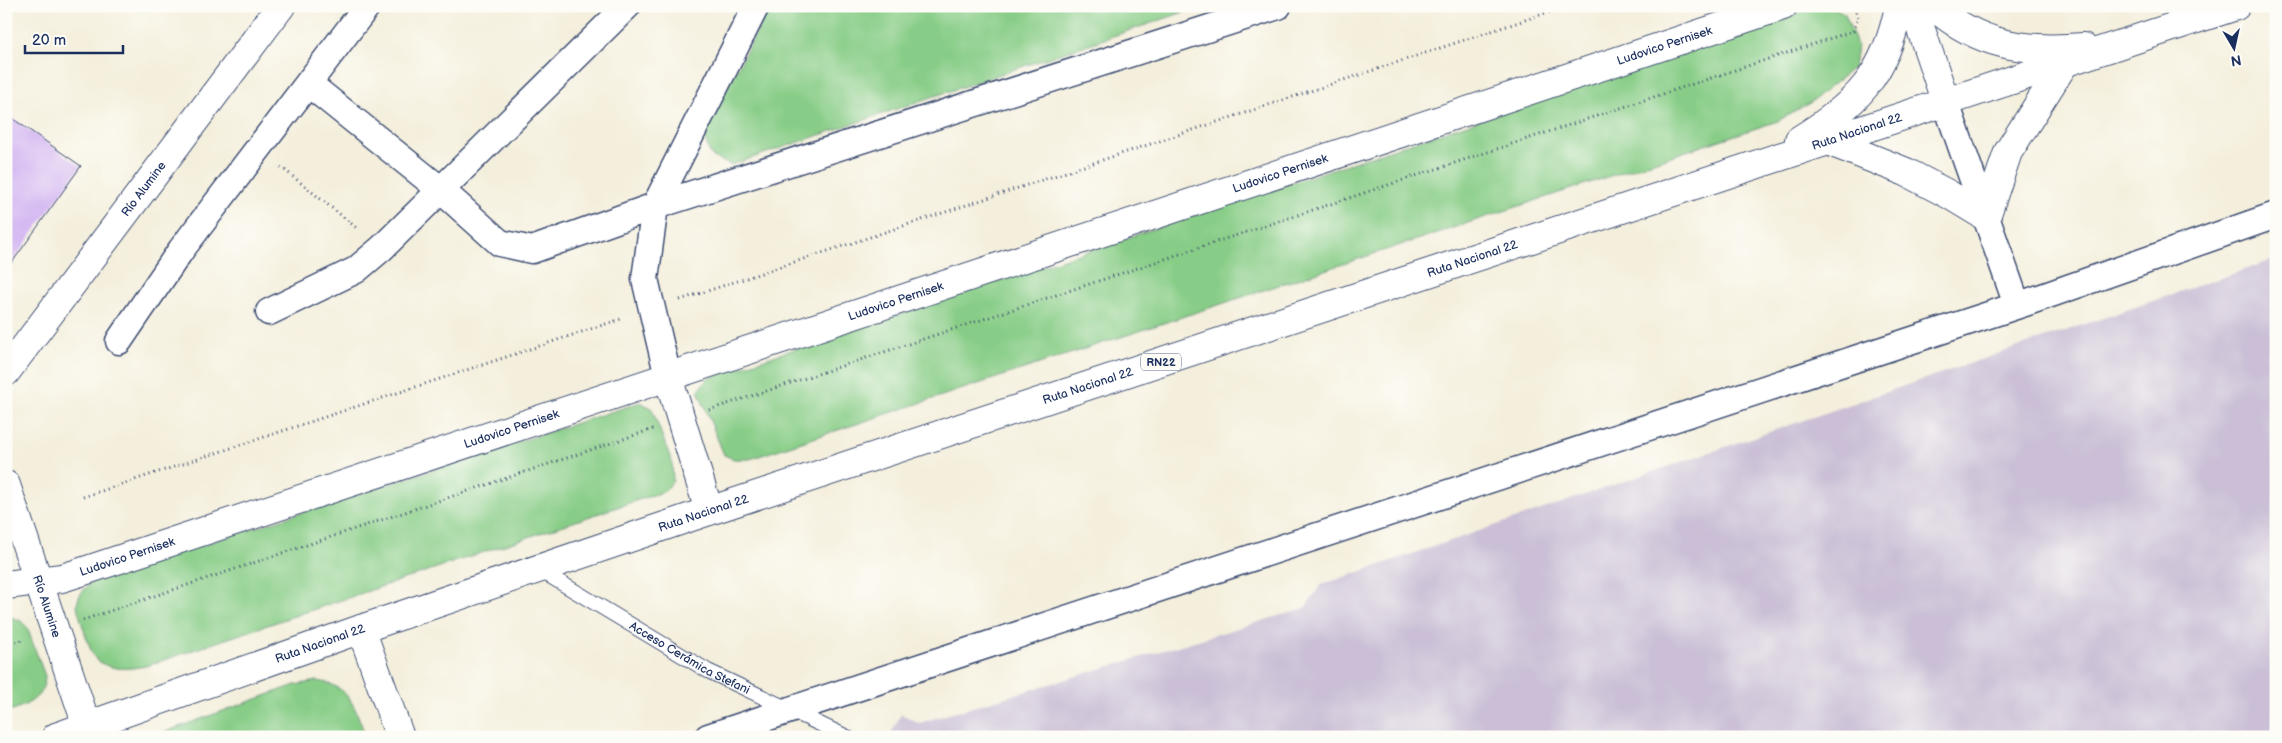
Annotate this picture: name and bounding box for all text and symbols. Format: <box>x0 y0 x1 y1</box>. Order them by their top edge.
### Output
scale bar <box>25 22 122 54</box>
north arrow <box>2210 22 2260 72</box>
street label: Ludovico Pernisek <box>1615 23 1714 68</box>
text: 20 m <box>32 31 66 50</box>
text: N <box>2229 51 2242 70</box>
street label: Ruta Nacional 22 <box>1810 109 1904 153</box>
street label: Ludovico Pernisek <box>1231 150 1330 196</box>
street label: Río Alumine <box>118 158 169 219</box>
street label: Ruta Nacional 22 <box>1425 237 1519 280</box>
street label: Ludovico Pernisek <box>846 278 945 324</box>
road number: RN22 <box>1141 354 1181 371</box>
street label: Ruta Nacional 22 <box>1041 364 1135 408</box>
street label: Ludovico Pernisek <box>462 406 561 452</box>
street label: Ruta Nacional 22 <box>656 491 750 535</box>
street label: Ludovico Pernisek <box>78 534 177 579</box>
street label: Río Alumine <box>29 573 64 639</box>
street label: Acceso Cerámica Stefani <box>627 618 753 697</box>
street label: Ruta Nacional 22 <box>273 621 367 666</box>

